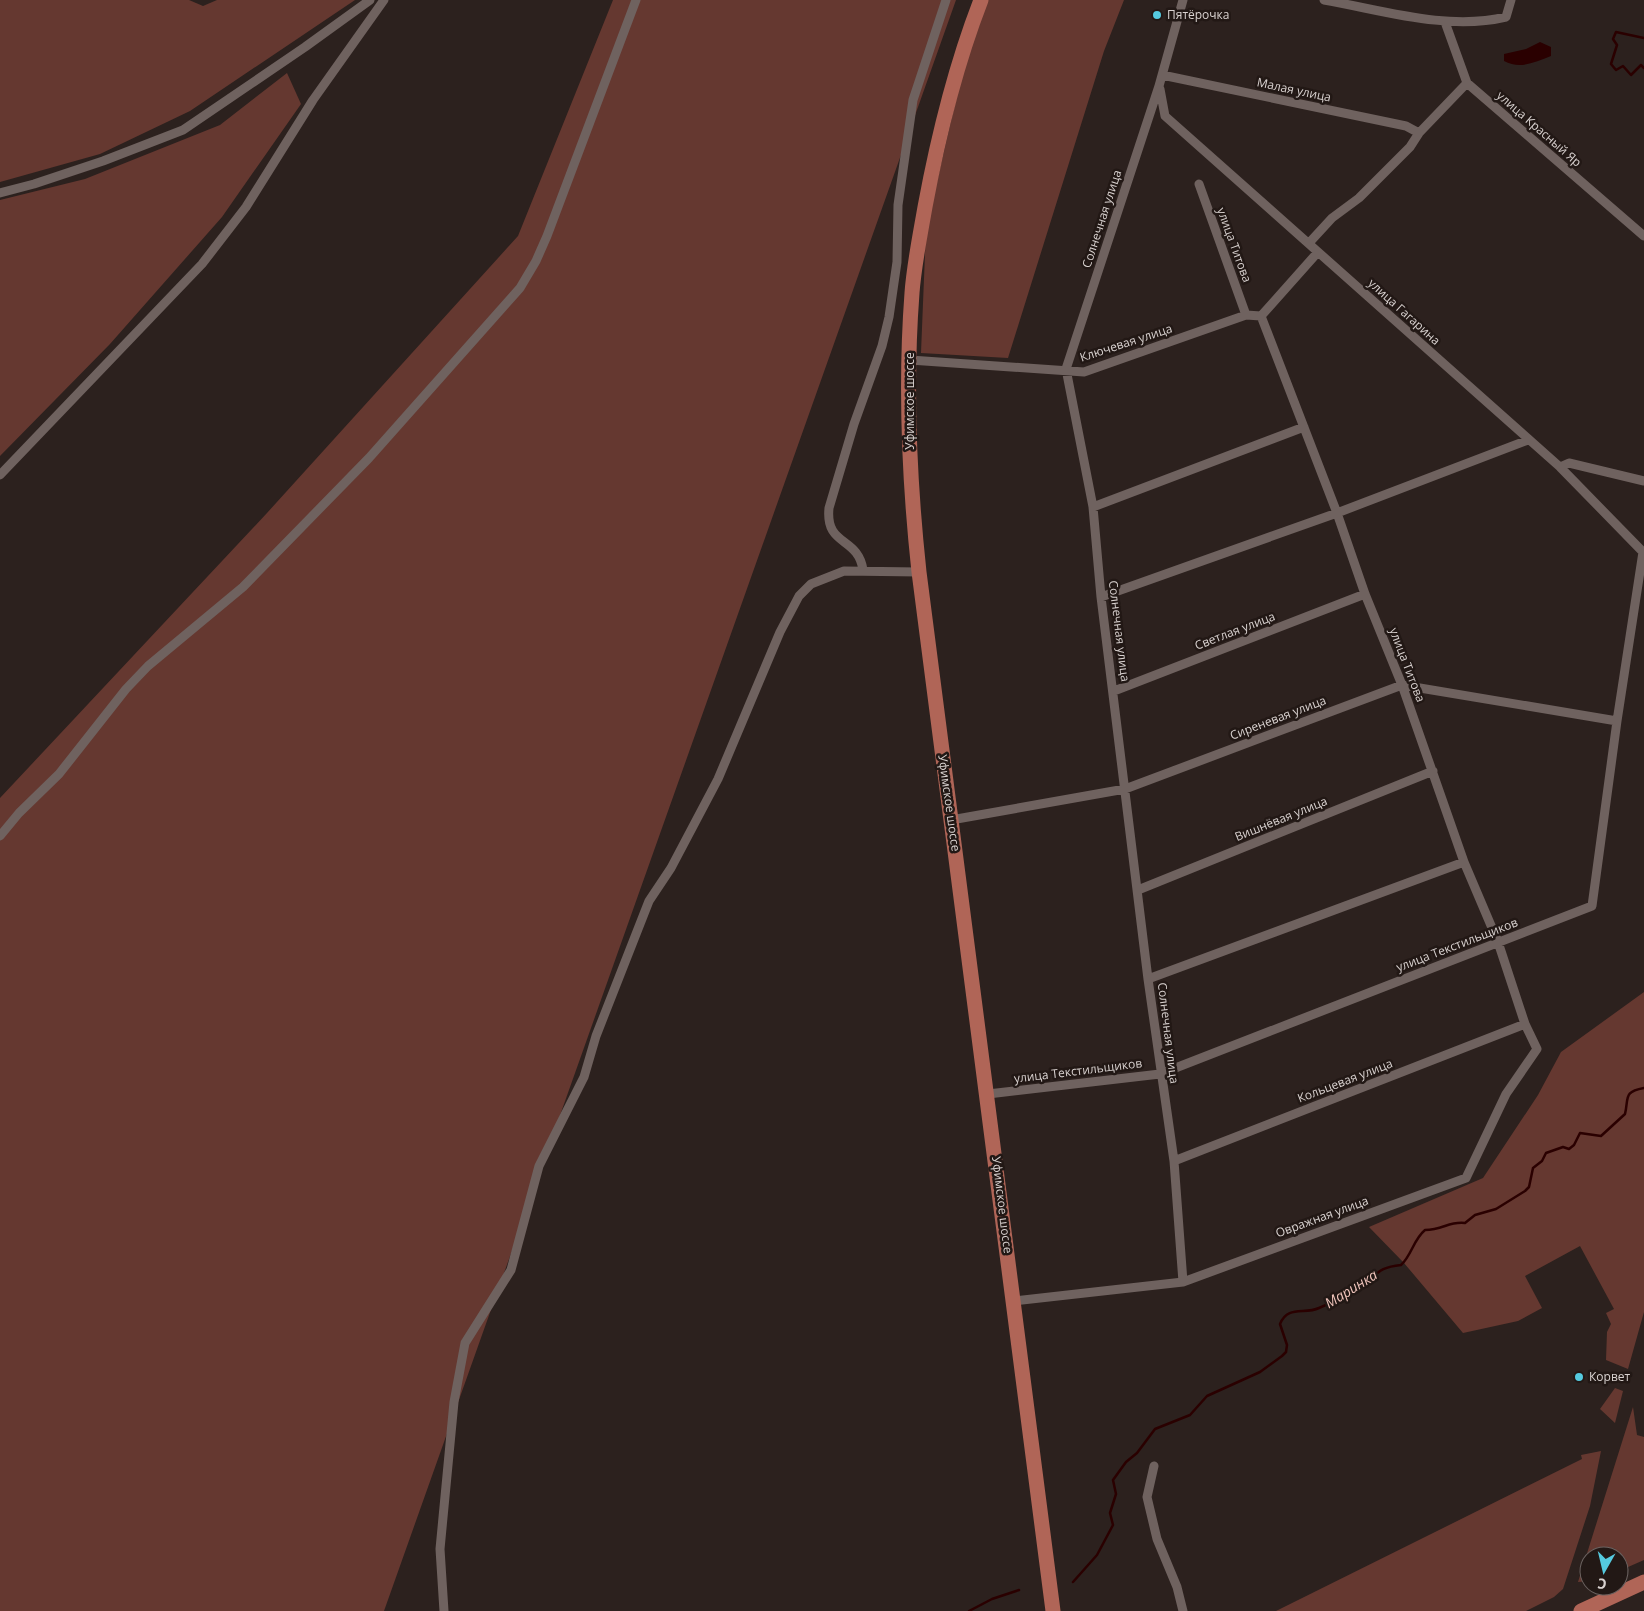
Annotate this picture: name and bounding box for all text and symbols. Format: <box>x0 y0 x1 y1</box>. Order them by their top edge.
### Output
place label: Пятёрочка <box>1167 6 1229 23</box>
marker: Пятёрочка <box>1151 9 1163 21</box>
street label: Малая улица <box>1255 73 1333 106</box>
street label: улица Красный Яр <box>1493 87 1585 170</box>
street label: Солнечная улица <box>1078 168 1125 270</box>
street label: улица Титова <box>1213 205 1256 285</box>
street label: улица Гагарина <box>1365 275 1444 349</box>
street label: Ключевая улица <box>1077 320 1174 365</box>
street label: Уфимское шоссе <box>901 352 918 450</box>
street label: Солнечная улица <box>1105 579 1134 683</box>
street label: Светлая улица <box>1192 607 1277 654</box>
street label: улица Титова <box>1385 625 1429 704</box>
street label: Сиреневая улица <box>1227 691 1328 744</box>
street label: Уфимское шоссе <box>934 753 965 853</box>
street label: Вишнёвая улица <box>1232 792 1330 845</box>
street label: улица Текстильщиков <box>1394 913 1520 976</box>
street label: Солнечная улица <box>1154 981 1183 1085</box>
street label: улица Текстильщиков <box>1013 1054 1143 1087</box>
street label: Кольцевая улица <box>1295 1055 1395 1107</box>
street label: Уфимское шоссе <box>988 1155 1017 1255</box>
street label: Овражная улица <box>1273 1192 1371 1241</box>
water label: Маринка <box>1321 1265 1381 1312</box>
place label: Корвет <box>1589 1368 1631 1385</box>
marker: Корвет <box>1573 1371 1585 1383</box>
north arrow <box>1579 1546 1629 1596</box>
text: С <box>1596 1574 1608 1594</box>

